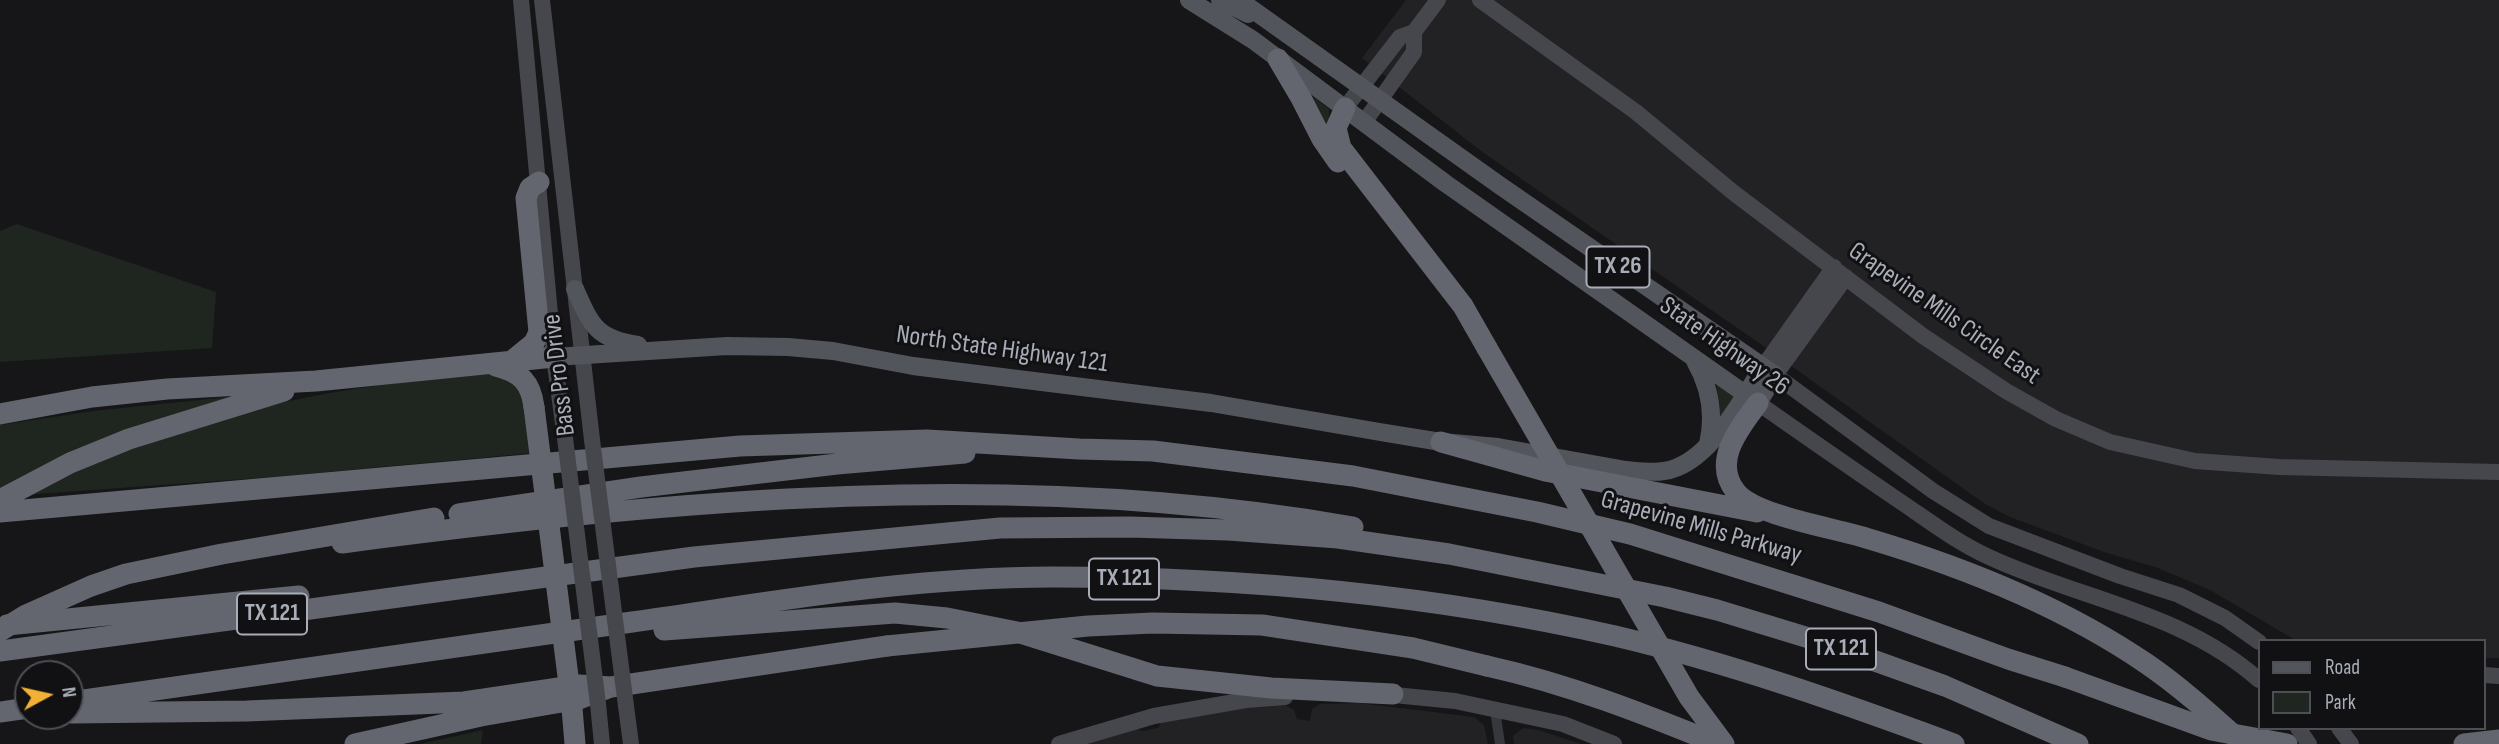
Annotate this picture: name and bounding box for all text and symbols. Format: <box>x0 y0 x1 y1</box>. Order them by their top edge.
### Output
street label: Grapevine Mills Circle East <box>1842 236 2046 392</box>
road number: TX 26 <box>1586 246 1650 288</box>
street label: State Highway 26 <box>1653 291 1795 403</box>
street label: Bass Pro Drive <box>537 312 583 438</box>
street label: North State Highway 121 <box>894 320 1110 380</box>
street label: Grapevine Mills Parkway <box>1597 484 1805 572</box>
road number: TX 121 <box>1089 558 1159 600</box>
road number: TX 121 <box>237 594 307 634</box>
road number: TX 121 <box>1806 628 1876 670</box>
legend <box>2258 639 2485 730</box>
text: Road <box>2325 655 2360 680</box>
north arrow <box>14 660 84 730</box>
text: N <box>56 686 80 699</box>
text: Park <box>2325 690 2356 715</box>

